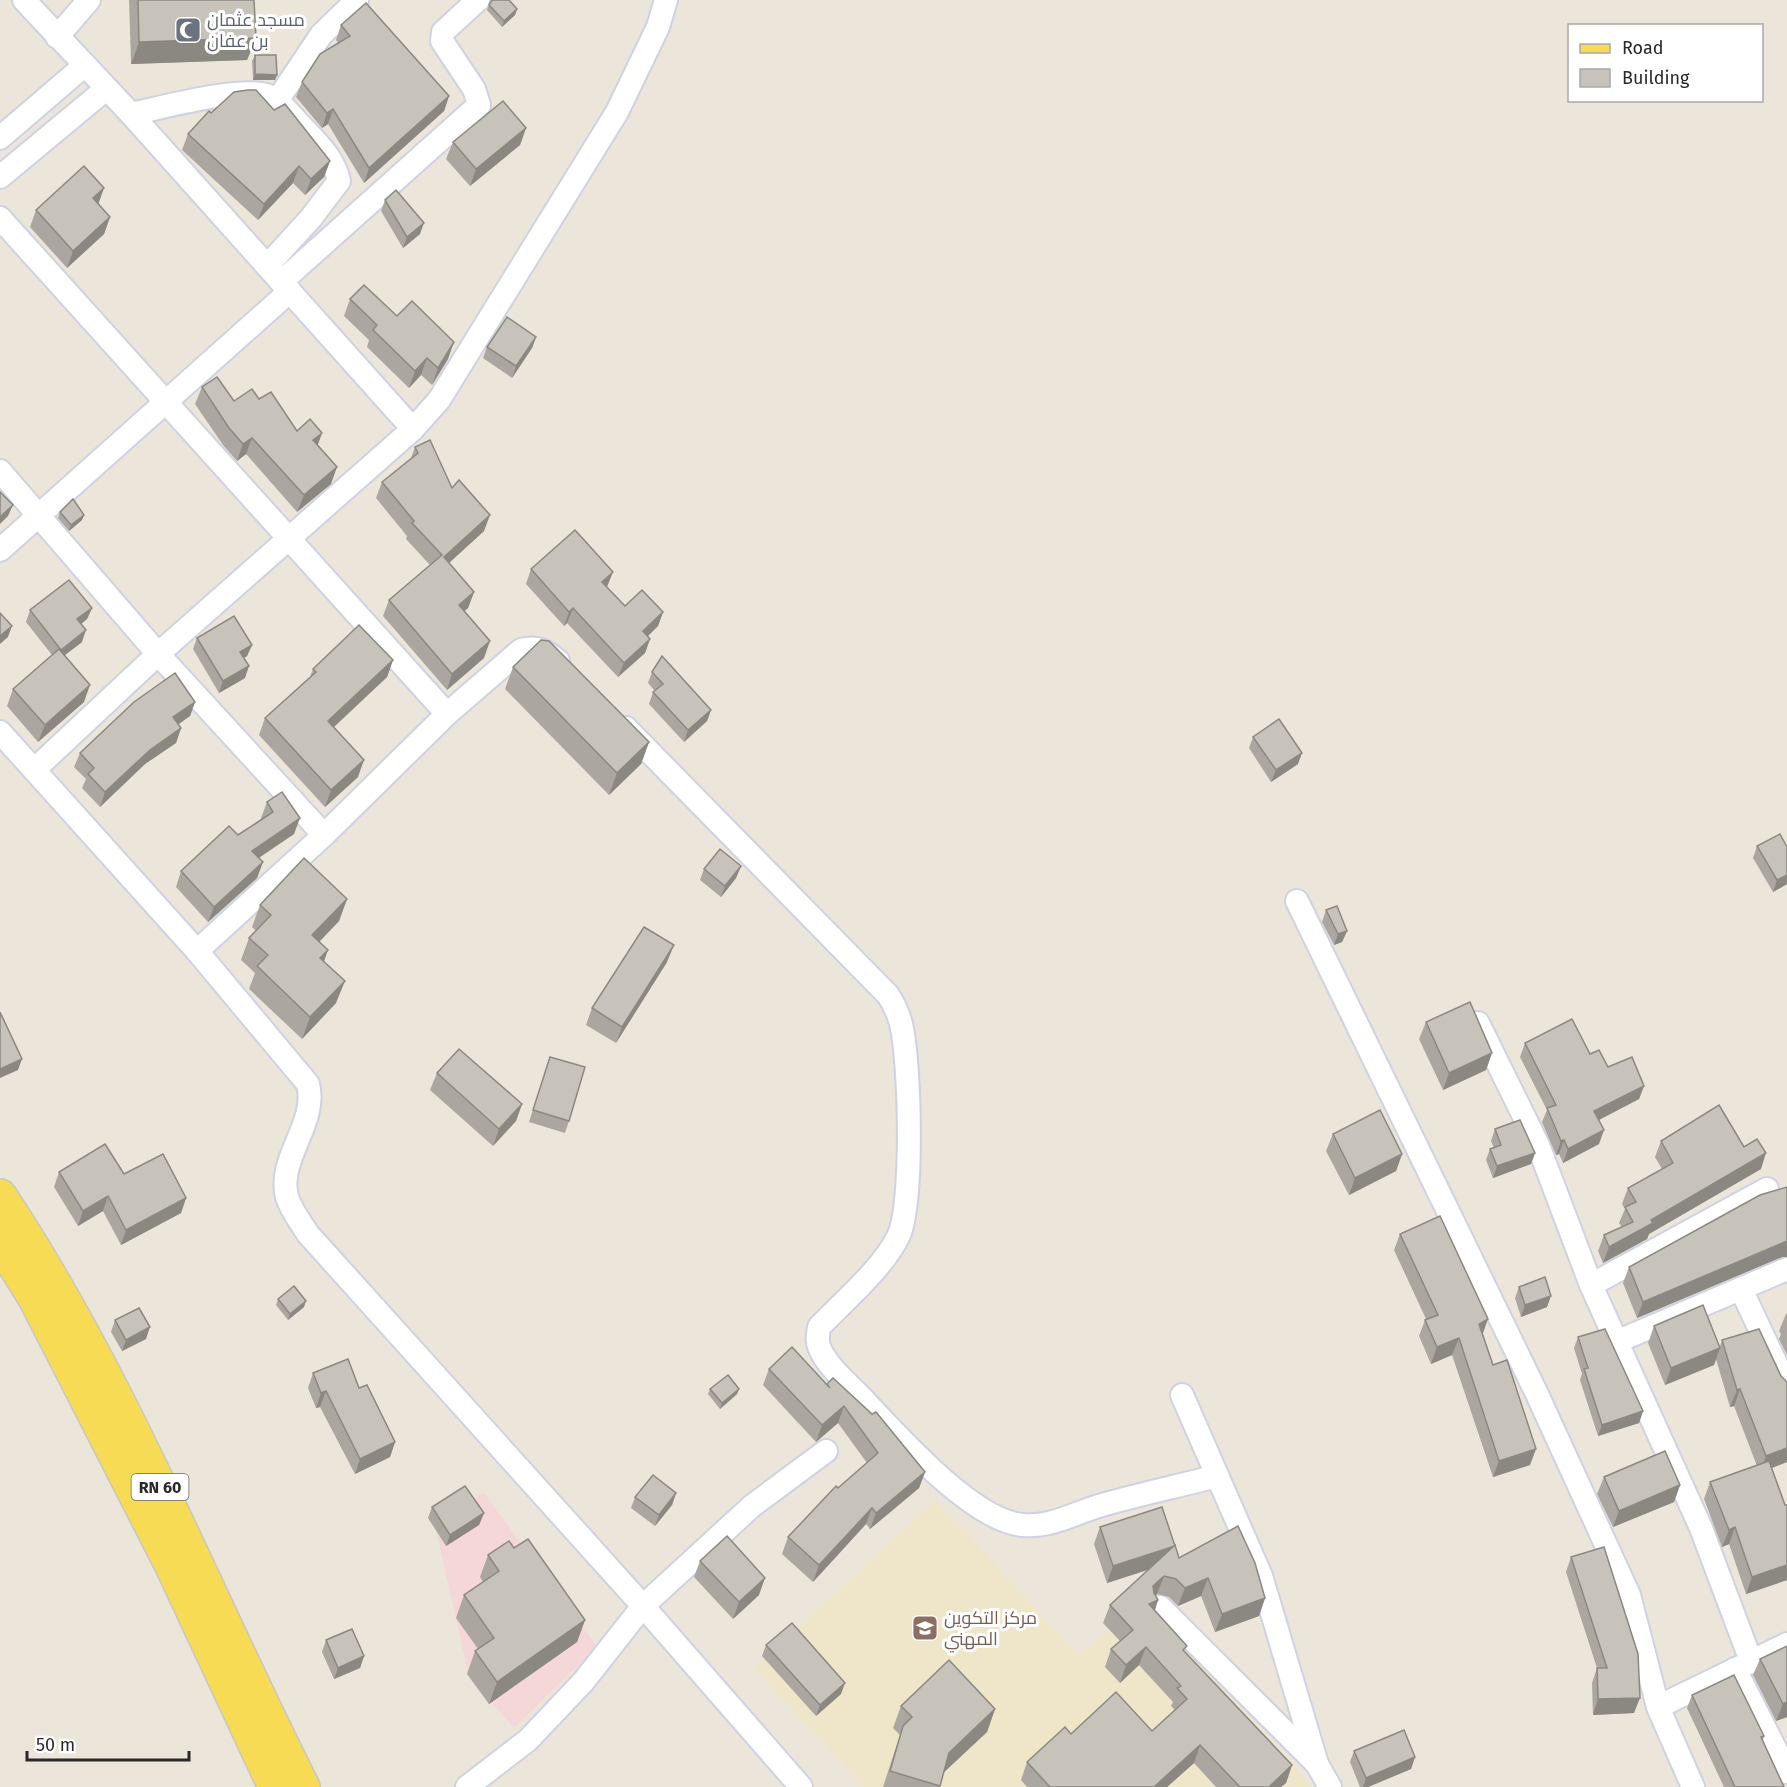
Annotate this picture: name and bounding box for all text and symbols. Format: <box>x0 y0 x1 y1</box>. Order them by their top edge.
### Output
place label: مسجد عثمان بن عفان <box>207 9 305 52</box>
mosque icon: مسجد عثمان بن عفان <box>173 15 203 45</box>
legend <box>1568 24 1763 102</box>
text: Road <box>1622 37 1664 59</box>
text: Building <box>1622 67 1690 89</box>
road number: RN 60 <box>132 1474 188 1500</box>
place label: مركز التكوين المهني <box>944 1607 1037 1653</box>
school or university icon: مركز التكوين المهني <box>910 1613 940 1643</box>
scale bar <box>27 1724 189 1762</box>
text: 50 m <box>36 1734 75 1756</box>

